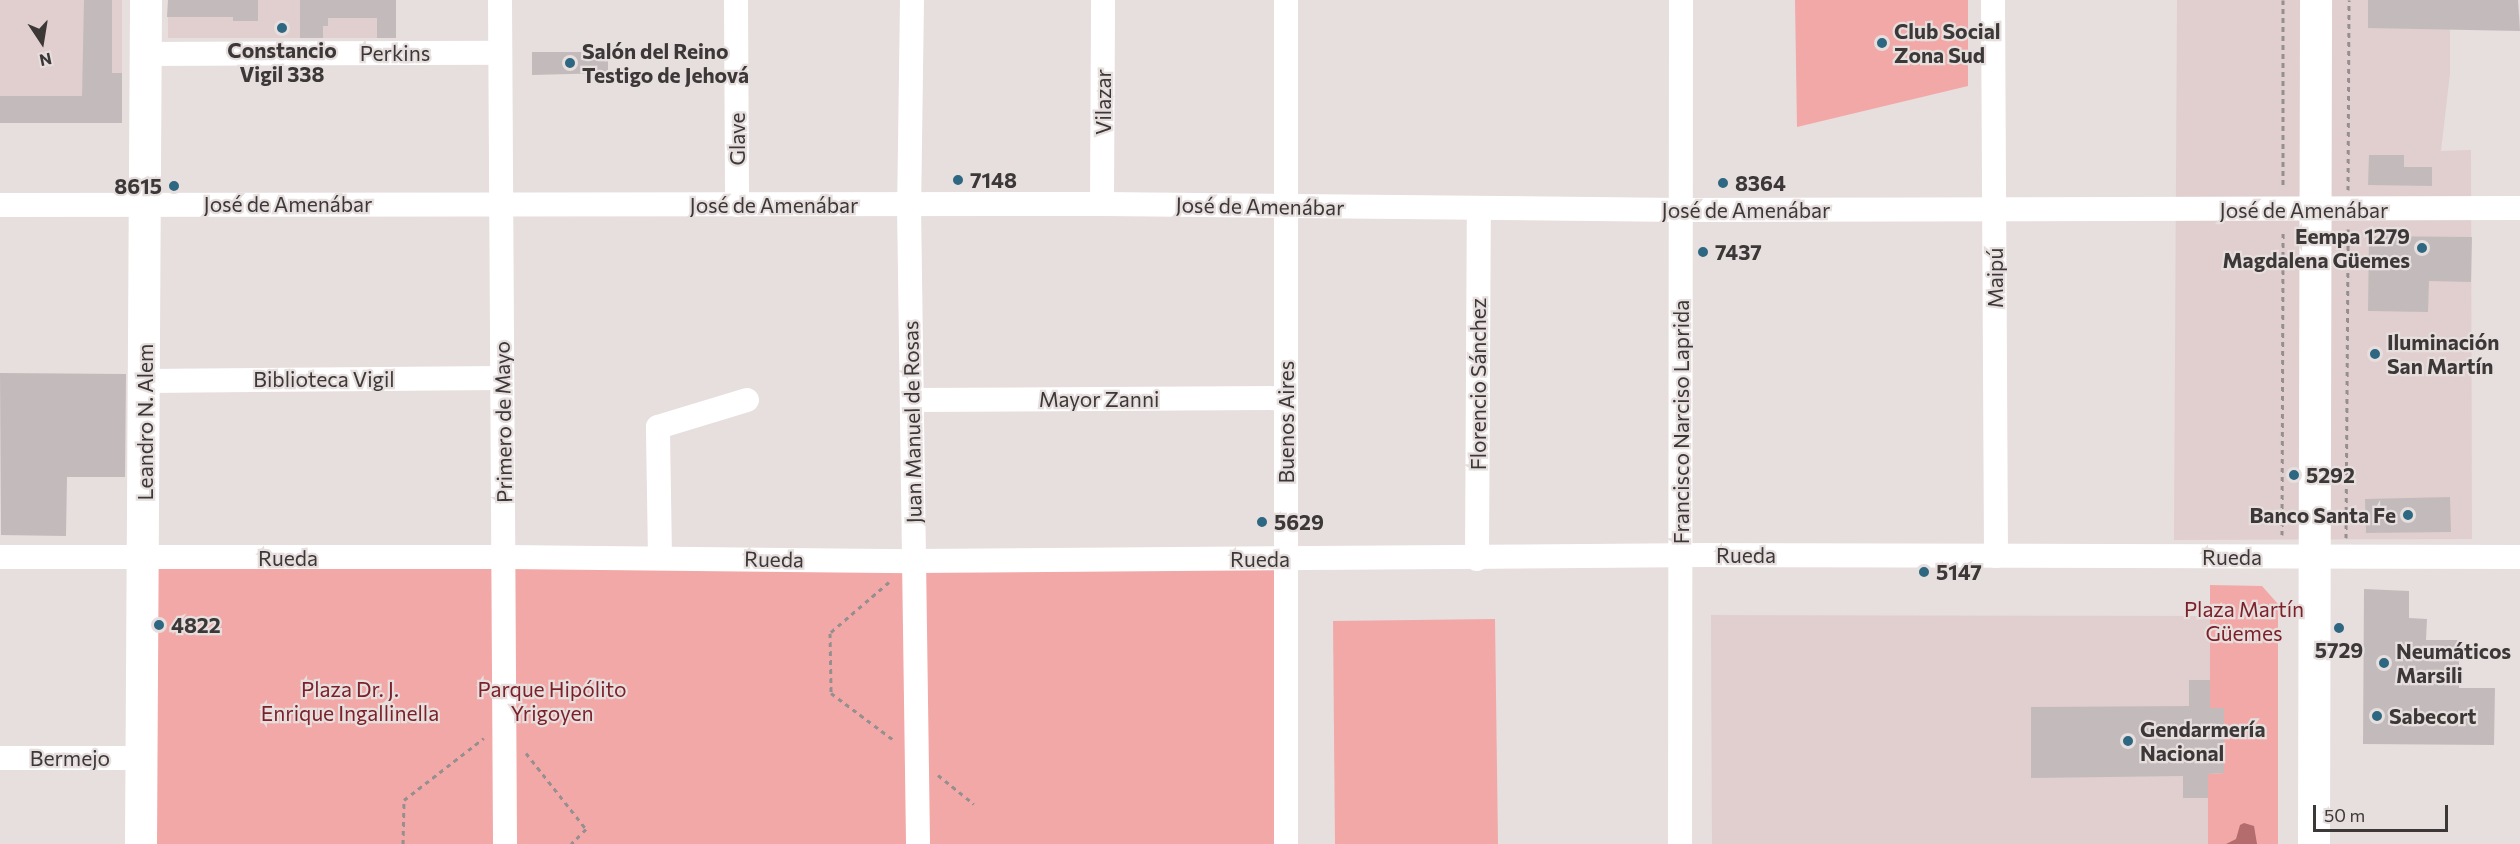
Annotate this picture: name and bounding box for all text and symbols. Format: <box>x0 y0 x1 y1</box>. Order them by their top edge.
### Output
north arrow <box>12 12 72 72</box>
place label: Club Social Zona Sud <box>1894 18 2000 68</box>
marker: Constancio Vigil 338 <box>275 21 289 35</box>
marker: Club Social Zona Sud <box>1875 36 1889 50</box>
place label: Constancio Vigil 338 <box>227 37 337 87</box>
place label: Salón del Reino Testigo de Jehová <box>582 38 749 88</box>
street label: Perkins <box>360 40 430 66</box>
text: N <box>38 50 54 71</box>
marker: Salón del Reino Testigo de Jehová <box>563 56 577 70</box>
street label: Vilazar <box>1090 69 1116 135</box>
street label: Glave <box>724 113 750 165</box>
place label: 7148 <box>970 167 1017 193</box>
place label: 8364 <box>1735 170 1786 196</box>
place label: 8615 <box>114 173 162 199</box>
marker: 7148 <box>951 173 965 187</box>
marker: 8364 <box>1716 176 1730 190</box>
marker: 8615 <box>167 179 181 193</box>
street label: José de Amenábar <box>204 191 372 217</box>
street label: José de Amenábar <box>690 192 858 218</box>
street label: José de Amenábar <box>1175 192 1345 220</box>
street label: José de Amenábar <box>1662 197 1830 223</box>
street label: José de Amenábar <box>2220 197 2388 223</box>
place label: Eempa 1279 Magdalena Güemes <box>2223 223 2410 273</box>
place label: 7437 <box>1715 239 1762 265</box>
marker: Eempa 1279 Magdalena Güemes <box>2415 241 2429 255</box>
marker: 7437 <box>1696 245 1710 259</box>
street label: Maipú <box>1982 248 2008 308</box>
street label: Florencio Sánchez <box>1465 298 1491 470</box>
street label: Francisco Narciso Laprida <box>1668 300 1694 544</box>
street label: Juan Manuel de Rosas <box>898 320 926 524</box>
place label: Iluminación San Martín <box>2387 329 2499 379</box>
street label: Primero de Mayo <box>489 341 517 503</box>
street label: Leandro N. Alem <box>132 344 158 500</box>
marker: Iluminación San Martín <box>2368 347 2382 361</box>
street label: Buenos Aires <box>1273 361 1299 483</box>
street label: Biblioteca Vigil <box>253 366 395 392</box>
street label: Mayor Zanni <box>1039 386 1159 412</box>
place label: 5292 <box>2306 462 2355 488</box>
marker: 5292 <box>2287 468 2301 482</box>
place label: Banco Santa Fe <box>2249 502 2396 528</box>
marker: Banco Santa Fe <box>2401 508 2415 522</box>
place label: 5629 <box>1274 509 1324 535</box>
marker: 5629 <box>1255 515 1269 529</box>
street label: Rueda <box>1716 542 1776 568</box>
street label: Rueda <box>2202 544 2262 570</box>
street label: Rueda <box>258 545 318 571</box>
street label: Rueda <box>744 546 804 572</box>
street label: Rueda <box>1230 546 1290 572</box>
place label: 5147 <box>1936 559 1982 585</box>
marker: 5147 <box>1917 565 1931 579</box>
park label: Plaza Martín Güemes <box>2184 596 2304 646</box>
place label: 4822 <box>171 612 221 638</box>
marker: 4822 <box>152 618 166 632</box>
marker: 5729 <box>2332 621 2346 635</box>
place label: 5729 <box>2315 637 2363 663</box>
place label: Neumáticos Marsili <box>2396 638 2511 688</box>
marker: Neumáticos Marsili <box>2377 656 2391 670</box>
park label: Plaza Dr. J. Enrique Ingallinella <box>261 676 439 726</box>
park label: Parque Hipólito Yrigoyen <box>477 676 627 726</box>
place label: Sabecort <box>2389 703 2476 729</box>
marker: Sabecort <box>2370 709 2384 723</box>
place label: Gendarmería Nacional <box>2140 716 2265 766</box>
marker: Gendarmería Nacional <box>2121 734 2135 748</box>
street label: Bermejo <box>30 745 110 771</box>
scale bar <box>2316 793 2451 831</box>
text: 50 m <box>2324 804 2365 826</box>

